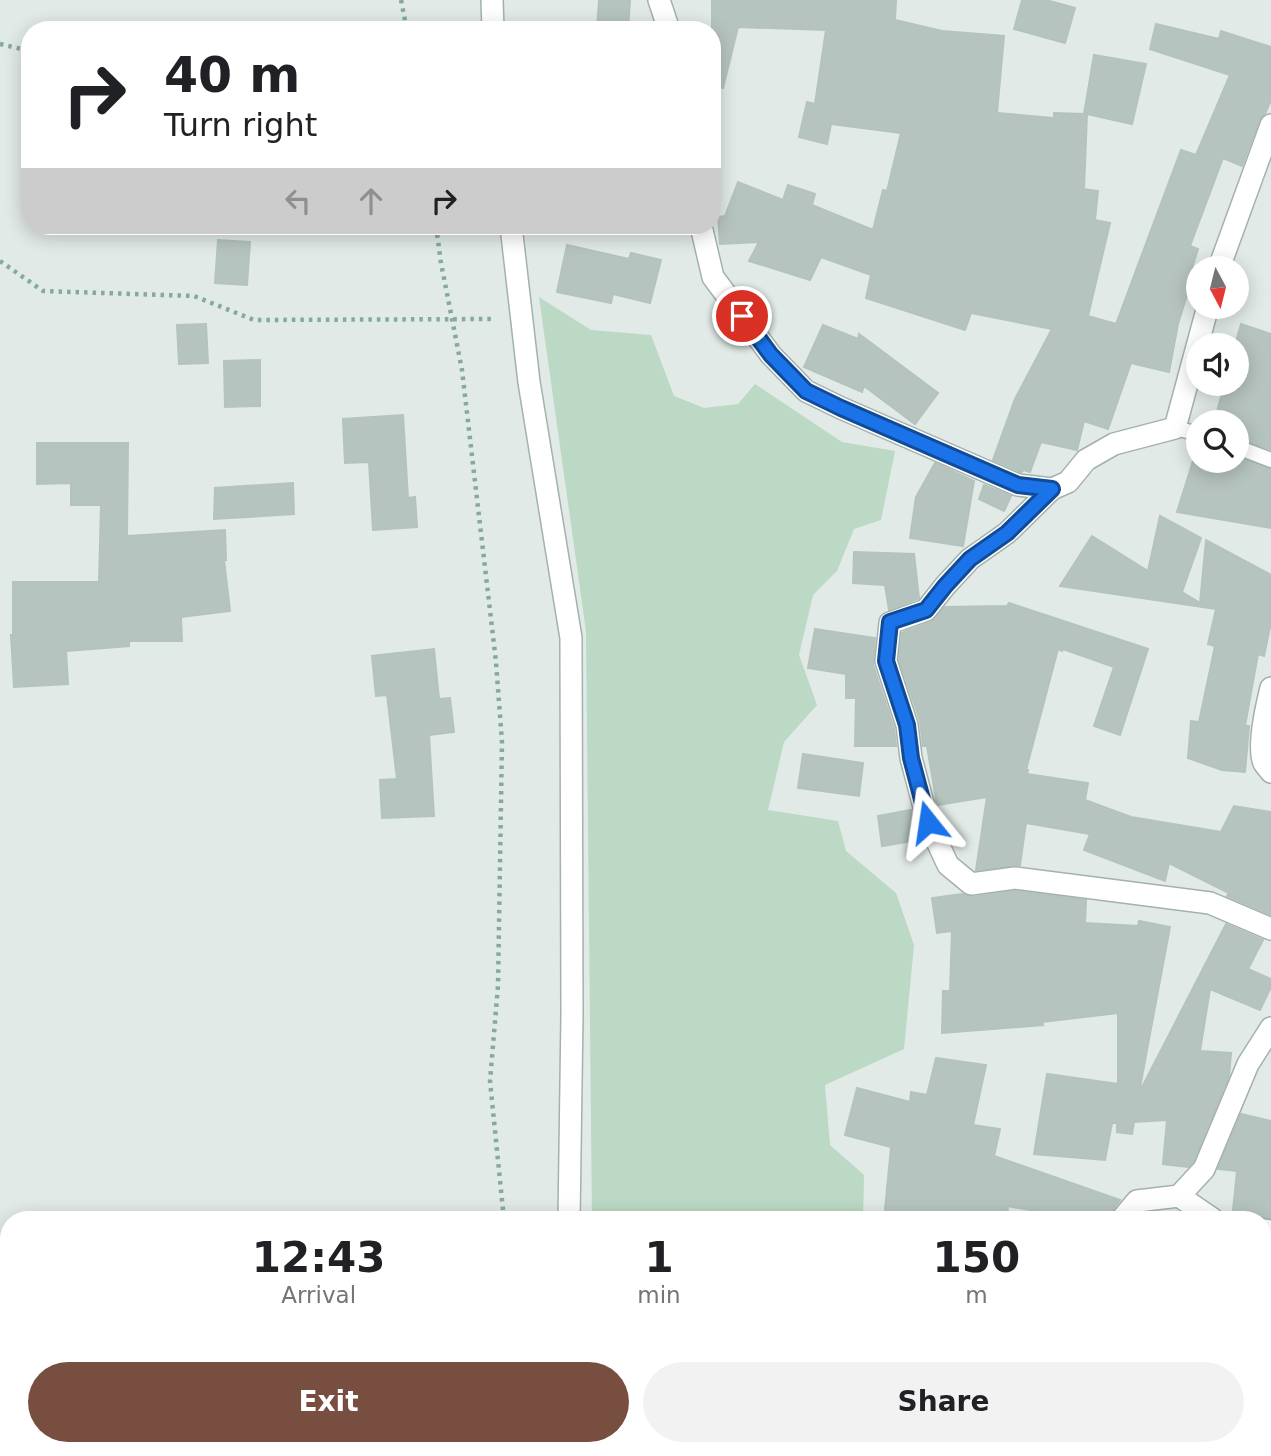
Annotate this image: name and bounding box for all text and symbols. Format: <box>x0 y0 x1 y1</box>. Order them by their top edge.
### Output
text: 40 m <box>164 47 300 104</box>
icon: right <box>49 49 140 140</box>
text: Turn right <box>164 106 317 144</box>
icon: left <box>279 182 317 220</box>
icon: ahead <box>352 182 390 220</box>
icon: right <box>425 182 463 220</box>
north arrow <box>1186 256 1250 318</box>
map controls <box>1186 256 1249 473</box>
pin <box>712 286 772 346</box>
icon: arrive <box>723 297 761 335</box>
button: sound <box>1186 333 1249 396</box>
button: search <box>1186 410 1249 473</box>
position arrow <box>891 785 965 859</box>
text: 12:43 <box>252 1233 386 1282</box>
text: 1 <box>644 1233 674 1282</box>
text: 150 <box>933 1233 1020 1282</box>
text: Arrival <box>281 1282 356 1308</box>
text: min <box>637 1282 681 1308</box>
text: m <box>965 1282 988 1308</box>
button: Exit <box>28 1362 629 1442</box>
button: Share <box>643 1362 1244 1442</box>

